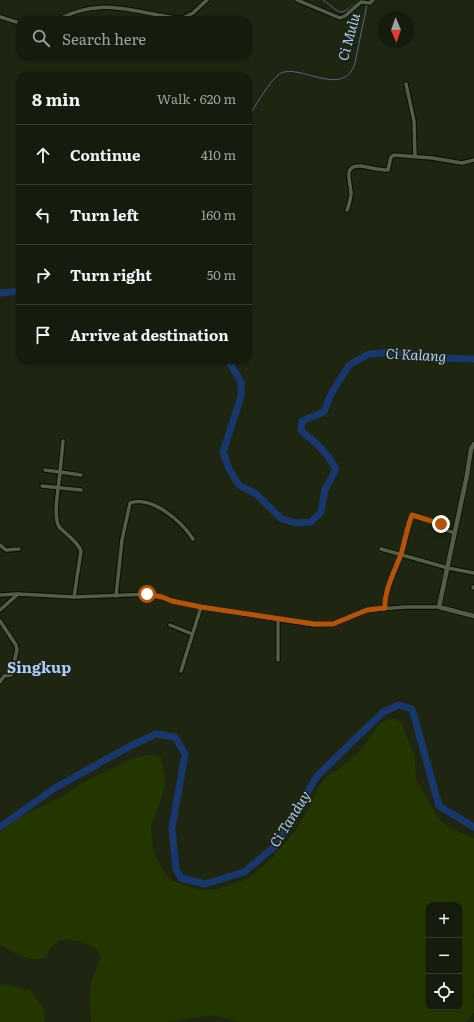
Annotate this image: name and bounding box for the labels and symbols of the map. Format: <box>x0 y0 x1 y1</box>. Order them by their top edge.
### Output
water label: Ci Mulu <box>332 10 364 63</box>
north arrow <box>378 12 414 48</box>
water label: Ci Kalang <box>385 342 447 366</box>
route end <box>432 515 450 533</box>
route start <box>138 585 156 603</box>
district label: Singkup <box>7 655 71 678</box>
water label: Ci Tanduy <box>264 786 314 851</box>

